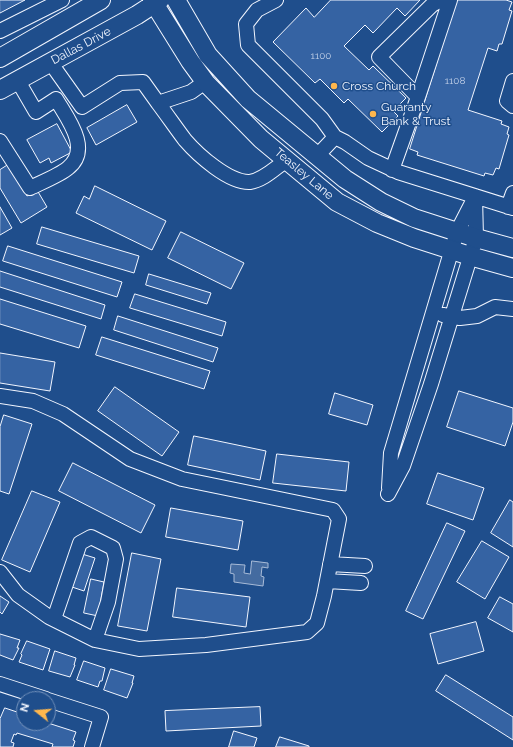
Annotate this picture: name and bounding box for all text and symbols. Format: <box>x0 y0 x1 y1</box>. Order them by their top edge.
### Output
street label: Dallas Drive <box>49 24 113 68</box>
house number: 1100 <box>311 50 331 62</box>
house number: 1108 <box>445 75 465 87</box>
place label: Cross Church <box>342 79 416 93</box>
marker: Cross Church <box>329 81 339 91</box>
place label: Guaranty Bank & Trust <box>381 100 450 128</box>
marker: Guaranty Bank & Trust <box>368 109 378 119</box>
street label: Teasley Lane <box>272 145 336 203</box>
north arrow <box>16 691 56 731</box>
text: N <box>18 702 32 714</box>

